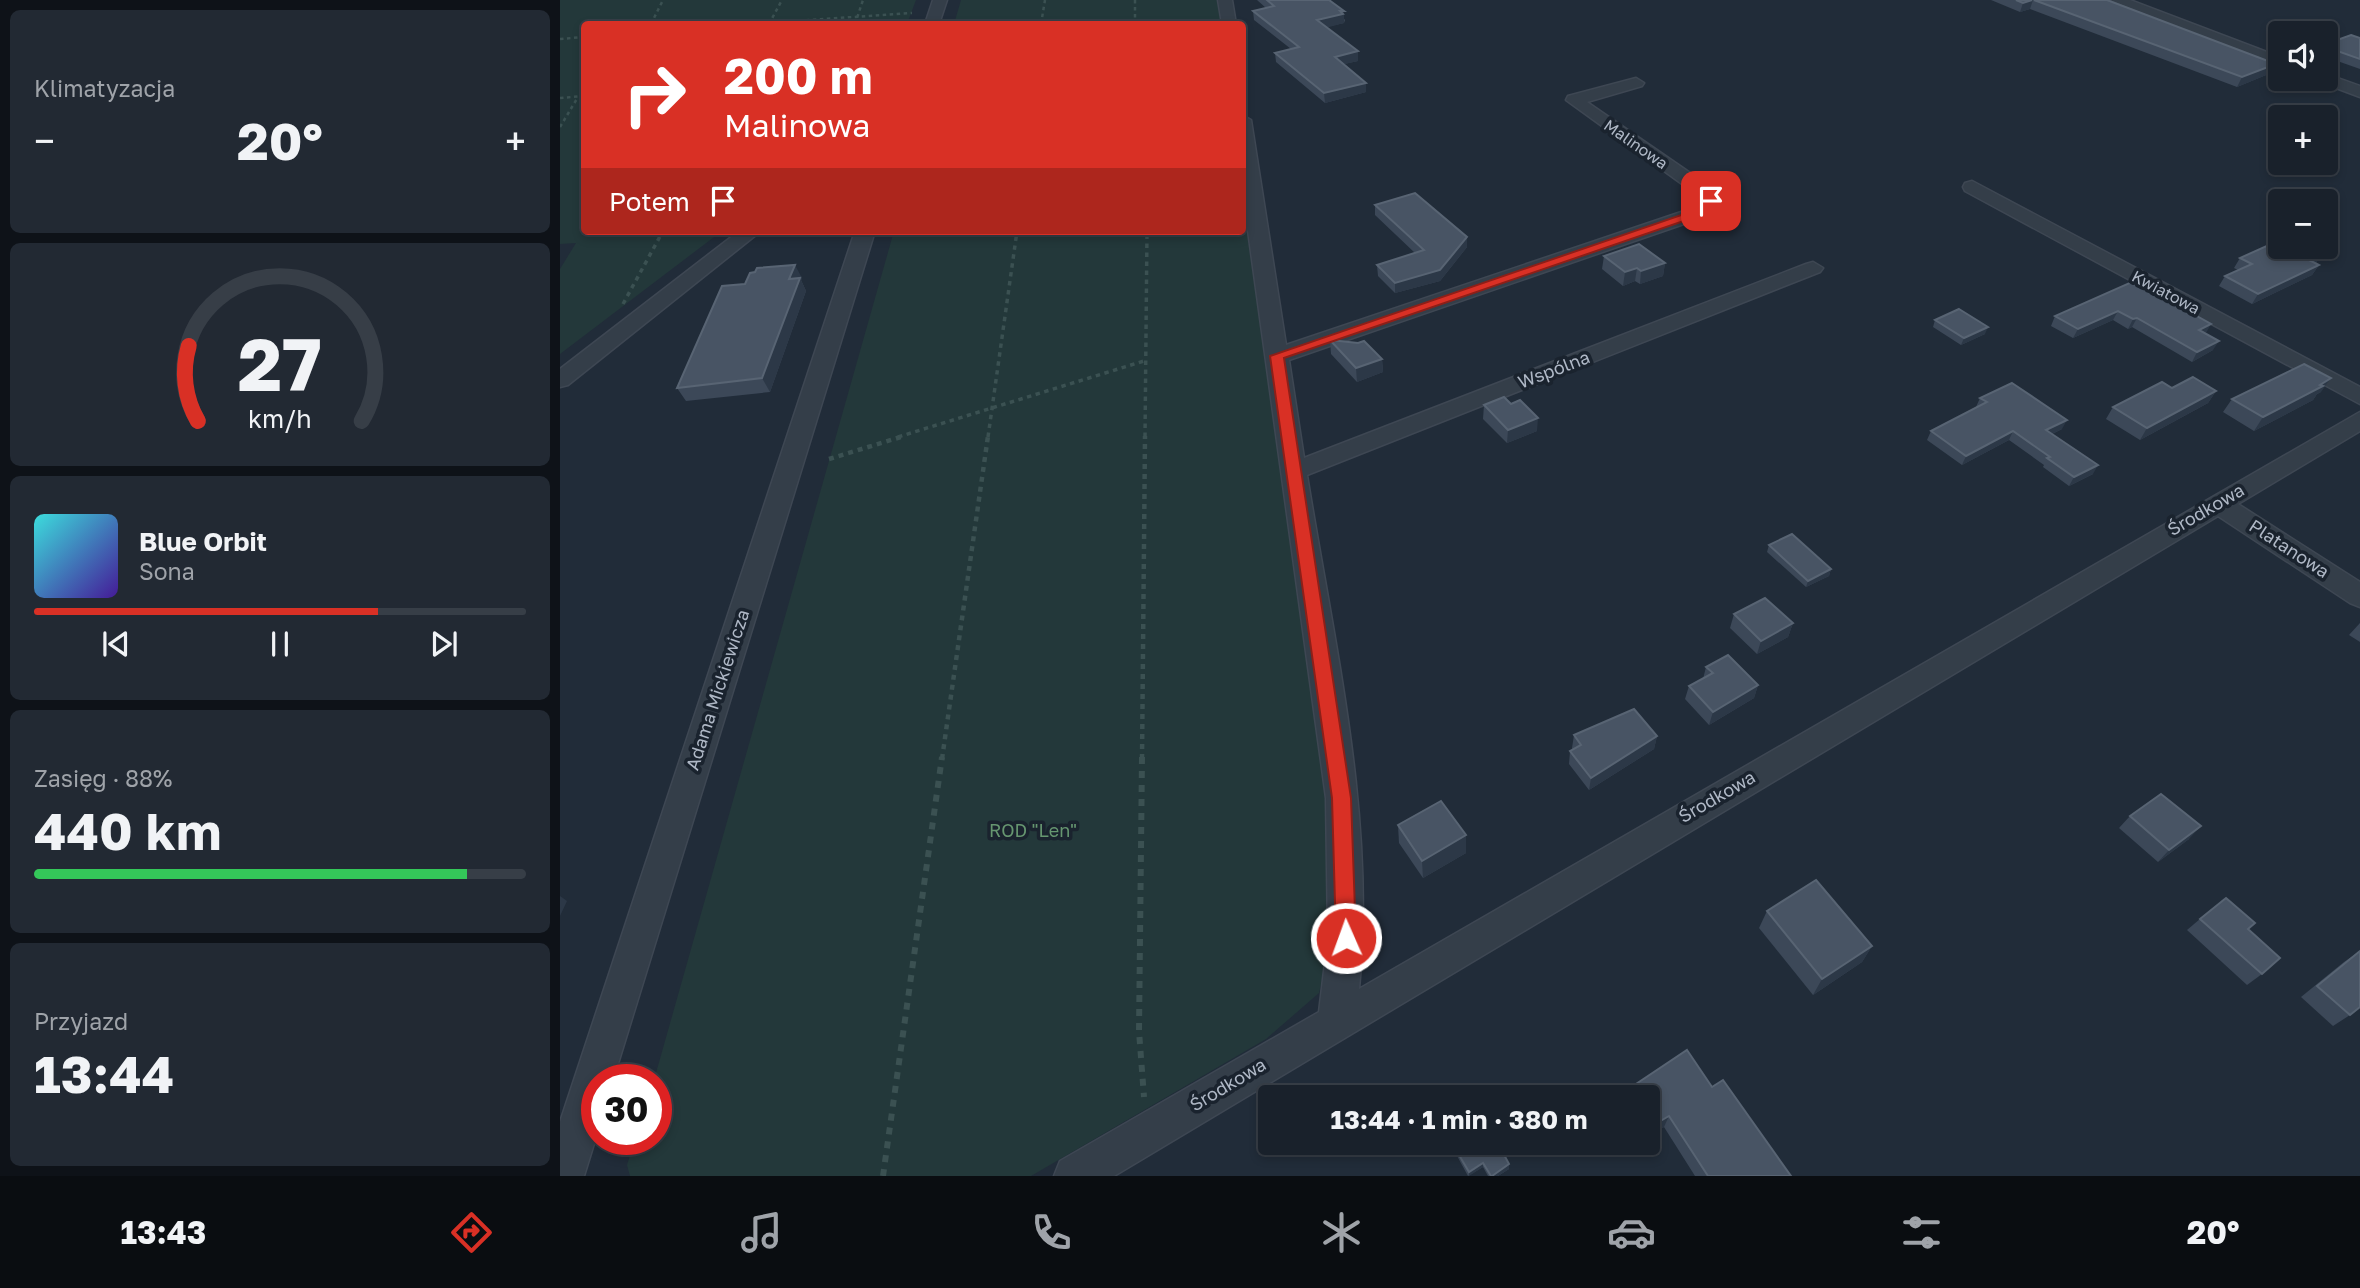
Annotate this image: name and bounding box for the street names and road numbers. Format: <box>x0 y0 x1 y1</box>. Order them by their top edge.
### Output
street label: Malinowa <box>1600 115 1672 173</box>
street label: Kwiatowa <box>2129 266 2203 318</box>
street label: Wspólna <box>1515 345 1593 393</box>
street label: Środkowa <box>2163 478 2248 540</box>
street label: Platanowa <box>2245 514 2334 582</box>
street label: Adama Mickiewicza <box>681 607 753 773</box>
street label: Środkowa <box>1674 765 1759 827</box>
street label: Środkowa <box>1185 1053 1270 1115</box>

